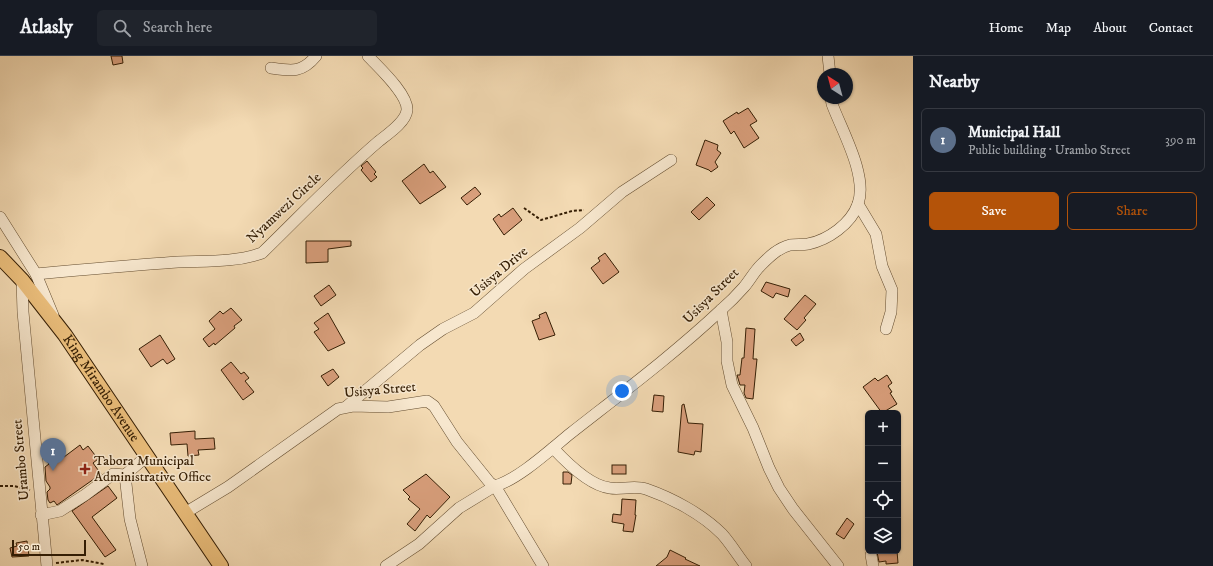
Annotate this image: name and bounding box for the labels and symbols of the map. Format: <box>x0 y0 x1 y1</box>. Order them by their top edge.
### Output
north arrow <box>817 68 853 104</box>
street label: Nyamwezi Circle <box>243 169 325 247</box>
street label: Usisya Drive <box>466 242 532 301</box>
street label: Usisya Street <box>679 264 743 328</box>
street label: King Mirambo Avenue <box>58 331 144 446</box>
street label: Usisya Street <box>343 378 417 402</box>
your location <box>612 381 632 401</box>
street label: Urambo Street <box>8 418 34 501</box>
pin: 1 <box>40 438 66 471</box>
place label: Tabora Municipal Administrative Office <box>94 452 211 486</box>
marker: Tabora Municipal Administrative Office <box>79 463 91 475</box>
scale bar <box>12 538 86 557</box>

